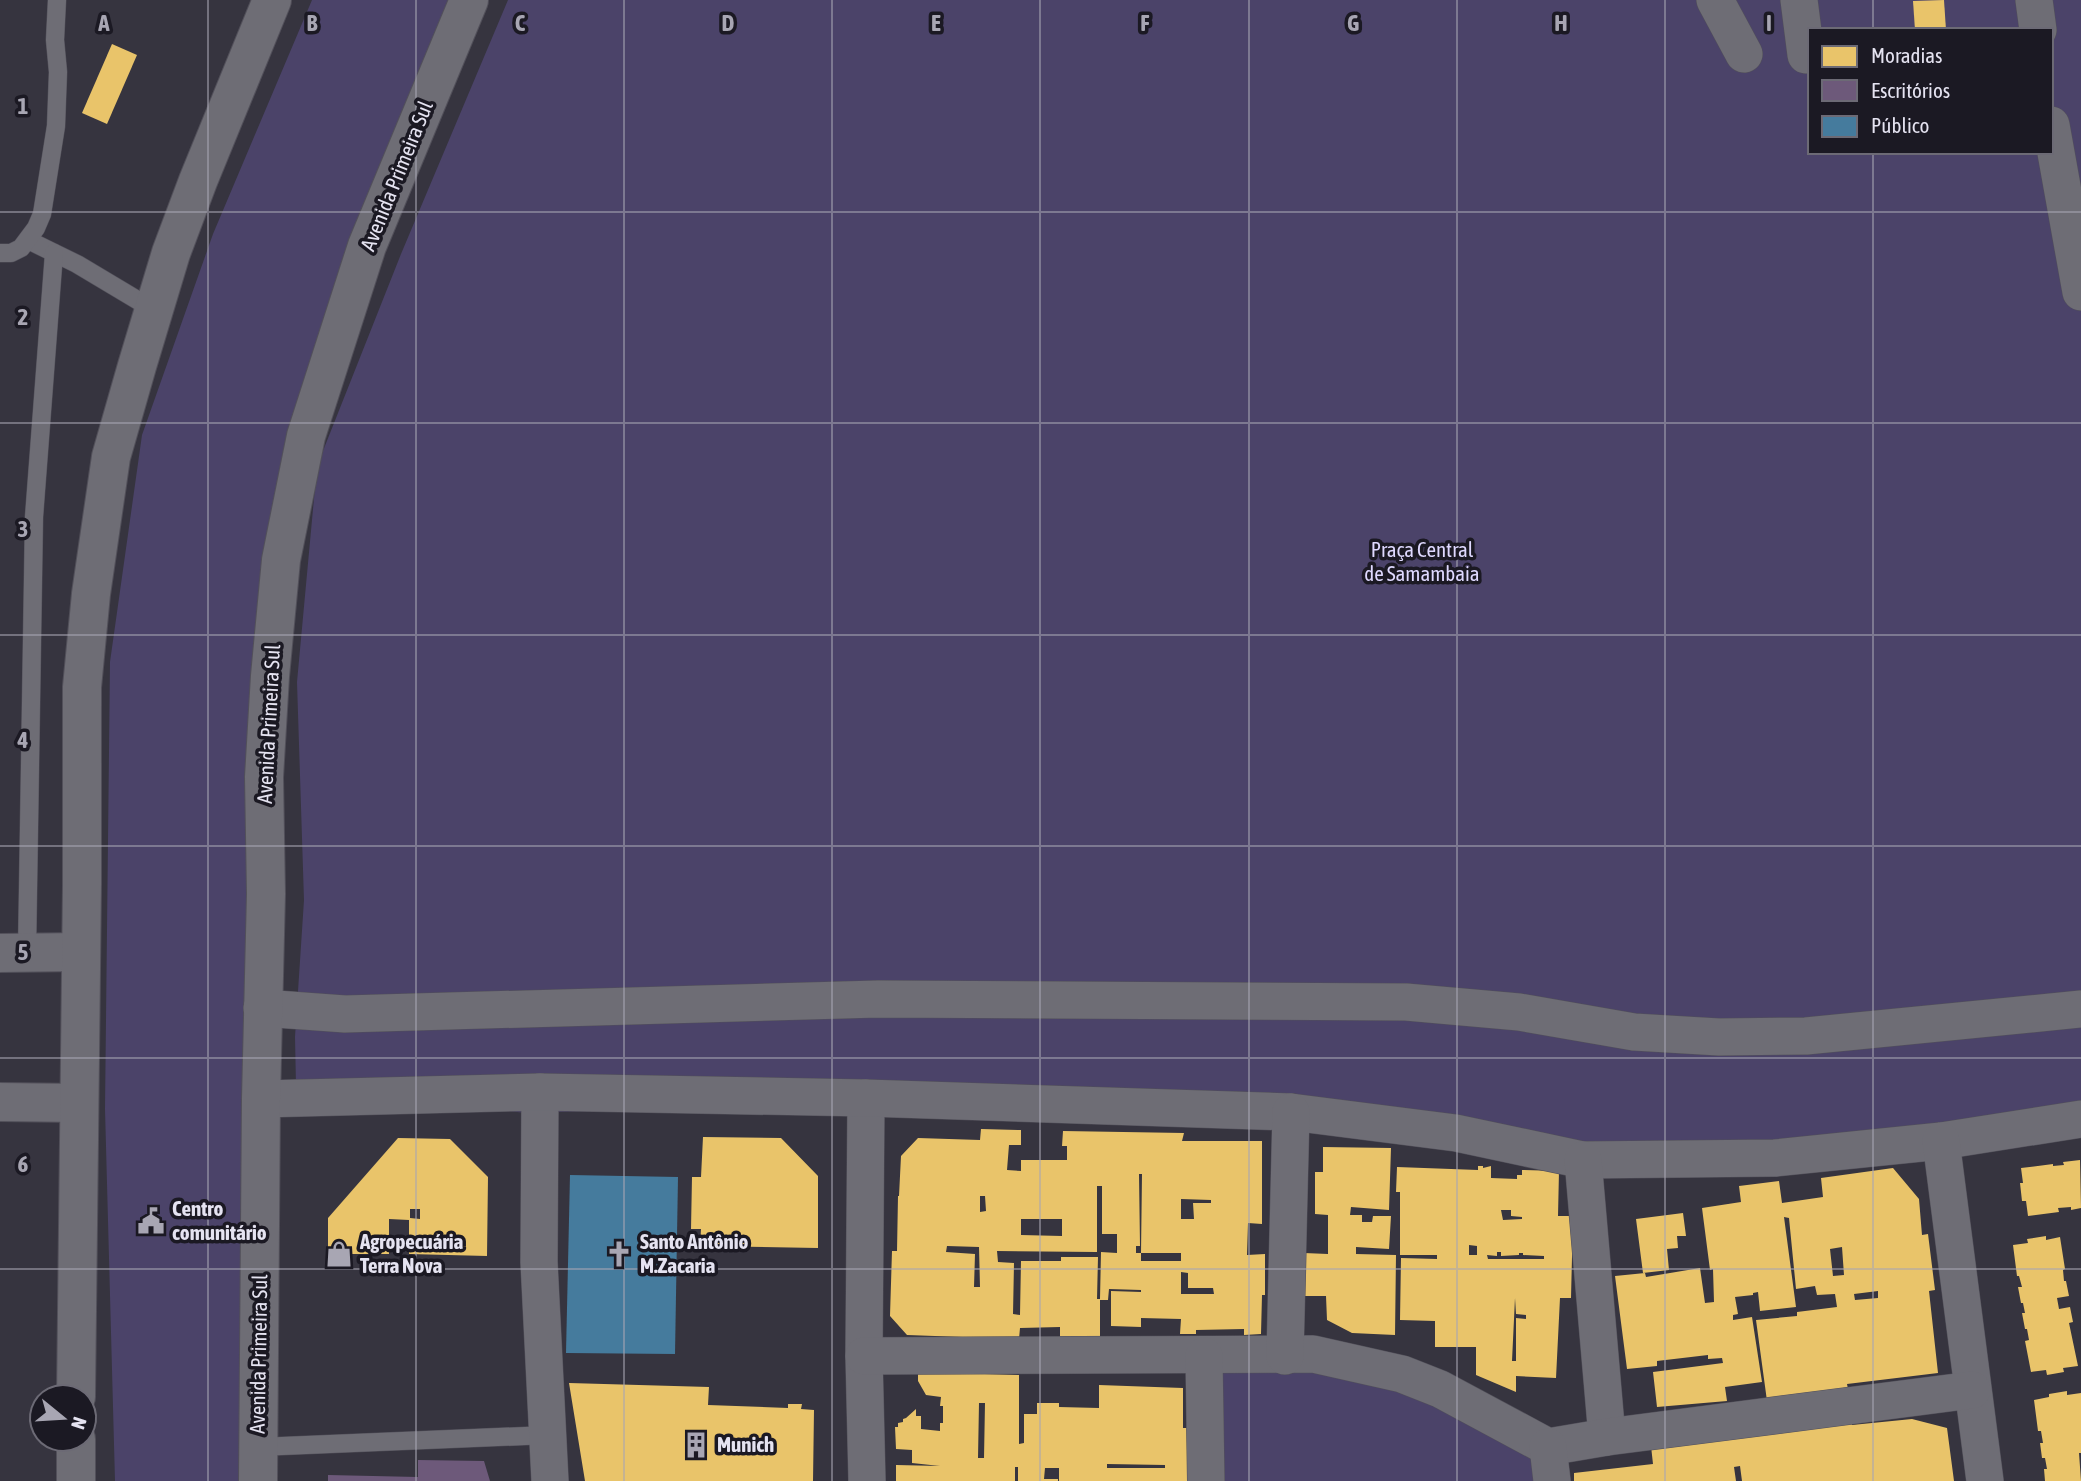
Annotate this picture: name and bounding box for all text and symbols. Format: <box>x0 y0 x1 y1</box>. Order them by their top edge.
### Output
text: A <box>97 10 110 36</box>
text: B <box>307 10 318 36</box>
text: C <box>515 10 526 36</box>
text: D <box>722 10 735 36</box>
text: E <box>931 10 941 36</box>
text: F <box>1140 10 1150 36</box>
text: G <box>1347 10 1359 36</box>
text: H <box>1554 10 1568 36</box>
text: I <box>1766 10 1772 36</box>
legend <box>1808 28 2053 154</box>
text: Moradias <box>1871 43 1942 67</box>
text: Escritórios <box>1871 78 1950 102</box>
text: 1 <box>18 93 29 119</box>
street label: Avenida Primeira Sul <box>355 97 437 254</box>
text: Público <box>1871 113 1929 137</box>
text: 2 <box>18 304 28 330</box>
text: 3 <box>18 516 28 542</box>
park label: Praça Central de Samambaia <box>1364 537 1480 585</box>
street label: Avenida Primeira Sul <box>252 643 284 804</box>
text: 4 <box>17 727 29 753</box>
text: 5 <box>18 939 29 965</box>
text: 6 <box>18 1151 29 1177</box>
place label: Centro comunitário <box>172 1196 267 1244</box>
public building icon: Centro comunitário <box>136 1206 166 1236</box>
place label: Agropecuária Terra Nova <box>359 1229 463 1277</box>
place label: Santo Antônio M.Zacaria <box>640 1229 749 1277</box>
shop icon: Agropecuária Terra Nova <box>324 1239 354 1269</box>
church icon: Santo Antônio M.Zacaria <box>604 1239 634 1269</box>
street label: Avenida Primeira Sul <box>245 1274 271 1434</box>
north arrow <box>28 1383 98 1453</box>
text: N <box>67 1415 91 1432</box>
building icon: Munich <box>681 1430 711 1460</box>
place label: Munich <box>717 1432 774 1456</box>

